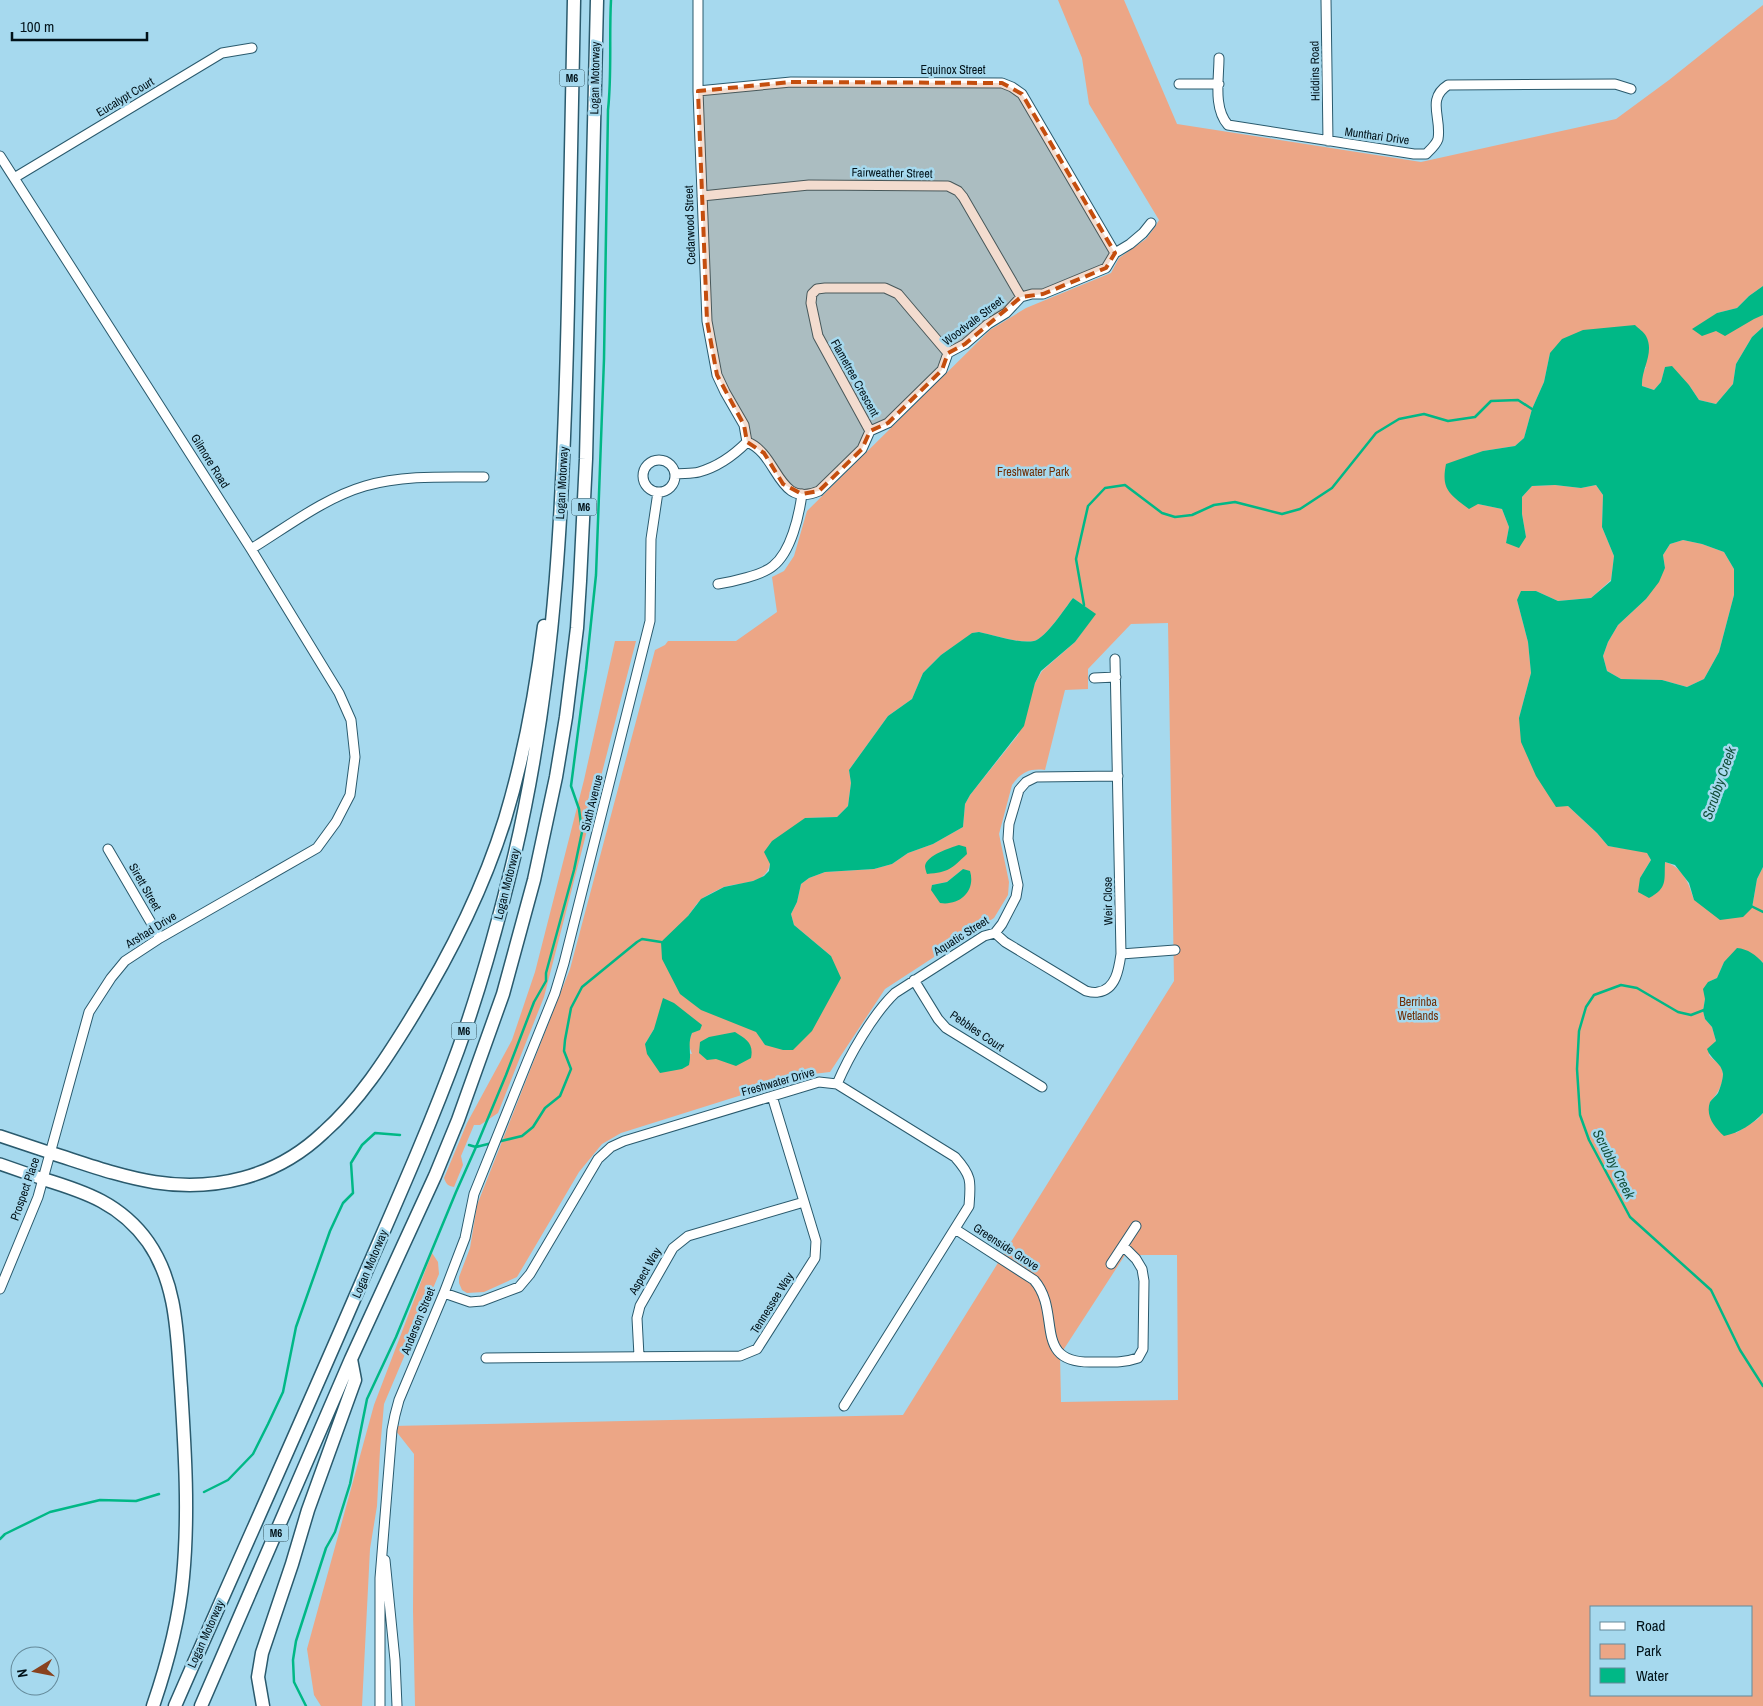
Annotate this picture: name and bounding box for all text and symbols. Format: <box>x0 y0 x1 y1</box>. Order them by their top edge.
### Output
scale bar <box>12 10 148 42</box>
text: 100 m <box>20 16 54 37</box>
street label: Logan Motorway <box>586 41 604 115</box>
street label: Hiddins Road <box>1306 41 1324 101</box>
street label: Equinox Street <box>920 62 986 78</box>
road number: M6 <box>560 70 584 86</box>
street label: Eucalypt Court <box>93 73 157 120</box>
street label: Munthari Drive <box>1344 124 1410 148</box>
street label: Fairweather Street <box>851 164 933 182</box>
street label: Cedarwood Street <box>681 185 699 265</box>
street label: Woodvale Street <box>939 293 1007 349</box>
street label: Flametree Crescent <box>827 336 883 420</box>
street label: Gilmore Road <box>187 431 233 491</box>
street label: Logan Motorway <box>552 446 572 520</box>
park label: Freshwater Park <box>997 464 1069 480</box>
road number: M6 <box>572 498 596 516</box>
water label: Scrubby Creek <box>1698 743 1740 822</box>
street label: Sixth Avenue <box>577 773 607 833</box>
street label: Logan Motorway <box>490 847 524 921</box>
street label: Sirett Street <box>125 860 165 914</box>
street label: Weir Close <box>1100 877 1116 925</box>
street label: Arshad Drive <box>122 908 180 953</box>
street label: Aquatic Street <box>929 913 992 960</box>
park label: Berrinba Wetlands <box>1398 994 1438 1024</box>
street label: Pebbles Court <box>947 1007 1008 1055</box>
road number: M6 <box>452 1022 476 1040</box>
street label: Freshwater Drive <box>740 1064 816 1100</box>
water label: Scrubby Creek <box>1589 1126 1640 1203</box>
street label: Prospect Place <box>7 1155 43 1223</box>
street label: Greenside Grove <box>970 1220 1042 1274</box>
street label: Logan Motorway <box>348 1227 392 1301</box>
street label: Aspect Way <box>625 1244 665 1298</box>
street label: Tennessee Way <box>747 1269 797 1337</box>
street label: Anderson Street <box>397 1285 439 1358</box>
road number: M6 <box>264 1525 288 1542</box>
street label: Logan Motorway <box>184 1597 228 1670</box>
legend <box>1590 1606 1753 1696</box>
text: Road <box>1636 1615 1665 1636</box>
text: Park <box>1636 1640 1662 1661</box>
north arrow <box>10 1646 60 1696</box>
text: Water <box>1636 1665 1668 1686</box>
text: N <box>13 1668 32 1679</box>

